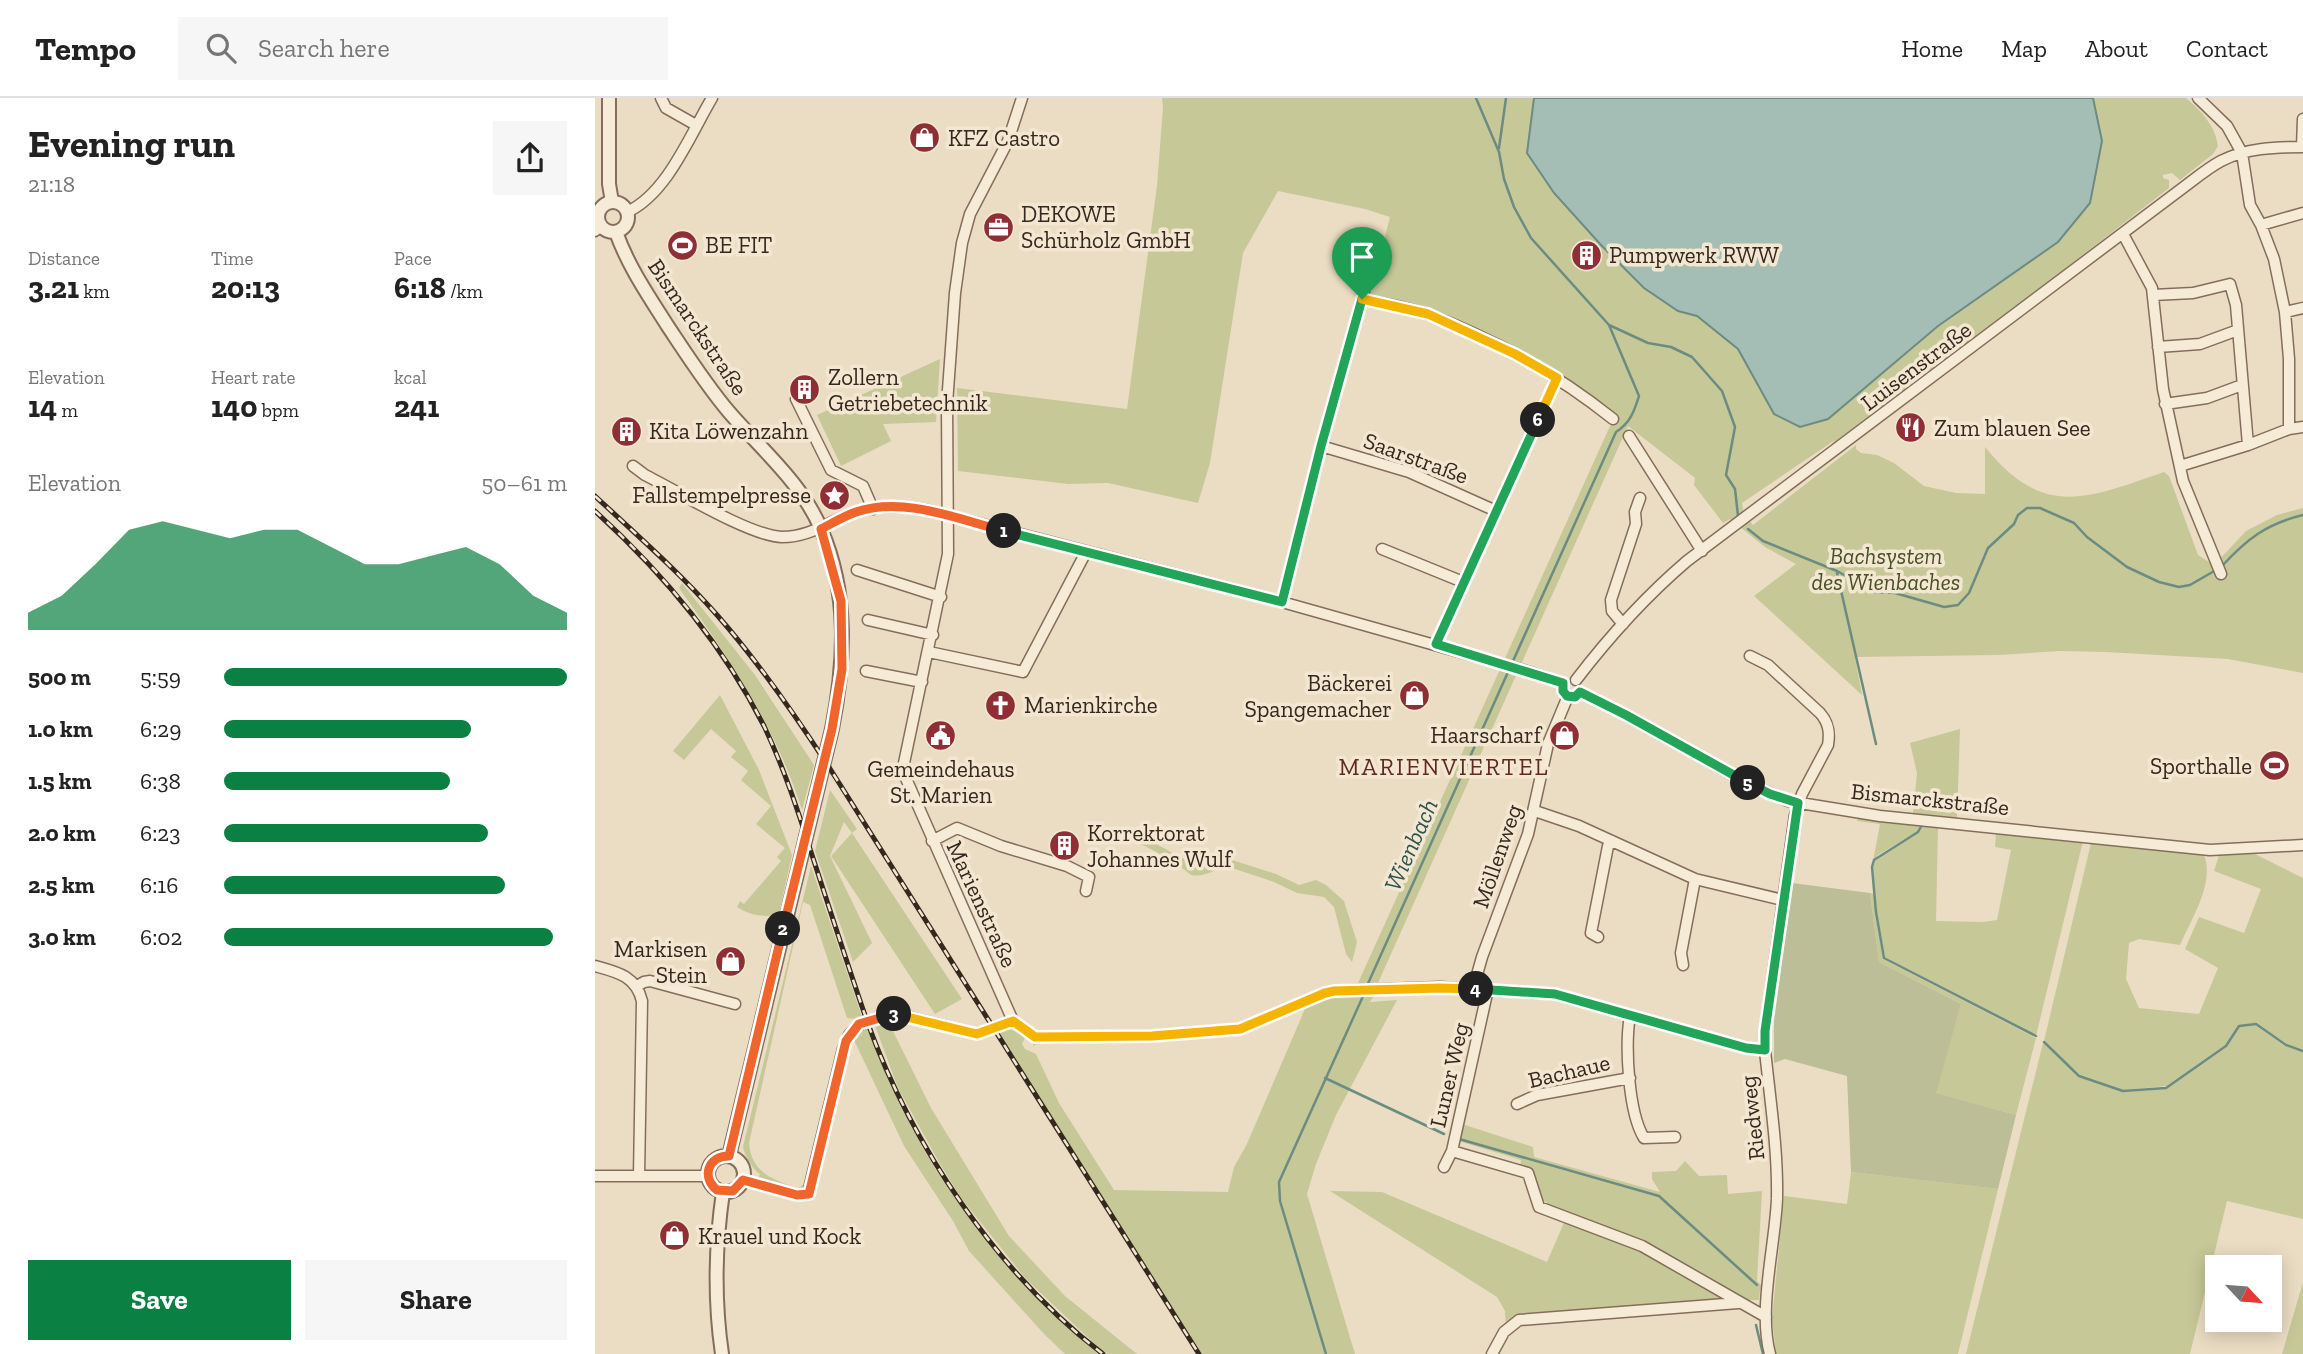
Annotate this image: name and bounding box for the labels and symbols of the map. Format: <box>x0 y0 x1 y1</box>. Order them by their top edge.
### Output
shop icon: KFZ Castro <box>908 121 942 155</box>
place label: KFZ Castro <box>948 124 1060 152</box>
place label: DEKOWE Schürholz GmbH <box>1021 200 1191 254</box>
office icon: DEKOWE Schürholz GmbH <box>981 210 1015 244</box>
pin <box>1332 227 1392 299</box>
sports icon: BE FIT <box>665 228 699 262</box>
place label: BE FIT <box>705 231 772 259</box>
building icon: Pumpwerk RWW <box>1569 238 1603 272</box>
place label: Pumpwerk RWW <box>1609 241 1780 269</box>
street label: Bismarckstraße <box>642 253 754 401</box>
street label: Luisenstraße <box>1855 315 1977 417</box>
place label: Zollern Getriebetechnik <box>828 363 988 417</box>
building icon: Zollern Getriebetechnik <box>788 373 822 407</box>
pin: 6 <box>1521 402 1555 438</box>
restaurant icon: Zum blauen See <box>1894 411 1928 445</box>
building icon: Kita Löwenzahn <box>609 414 643 448</box>
place label: Zum blauen See <box>1934 414 2091 442</box>
place label: Kita Löwenzahn <box>649 417 808 445</box>
street label: Saarstraße <box>1360 426 1472 490</box>
place icon: Fallstempelpresse <box>817 478 851 512</box>
place label: Fallstempelpresse <box>632 481 811 509</box>
pin: 1 <box>987 514 1021 548</box>
park label: Bachsystem des Wienbaches <box>1812 542 1960 596</box>
place label: Bäckerei Spangemacher <box>1244 669 1392 723</box>
shop icon: Bäckerei Spangemacher <box>1398 679 1432 713</box>
church icon: Marienkirche <box>984 688 1018 722</box>
place label: Marienkirche <box>1024 691 1158 719</box>
public building icon: Gemeindehaus St. Marien <box>924 718 958 752</box>
shop icon: Haarscharf <box>1547 718 1581 752</box>
place label: Haarscharf <box>1430 721 1543 749</box>
sports icon: Sporthalle <box>2258 749 2292 783</box>
district label: MARIENVIERTEL <box>1338 752 1550 781</box>
place label: Sporthalle <box>2150 752 2252 780</box>
place label: Gemeindehaus St. Marien <box>867 755 1015 809</box>
pin: 5 <box>1731 766 1765 800</box>
street label: Bismarckstraße <box>1850 777 2010 821</box>
water label: Wienbach <box>1377 794 1444 895</box>
street label: Möllenweg <box>1466 800 1528 912</box>
place label: Korrektorat Johannes Wulf <box>1087 819 1233 873</box>
building icon: Korrektorat Johannes Wulf <box>1047 829 1081 863</box>
street label: Marienstraße <box>940 836 1024 972</box>
pin: 2 <box>765 912 801 946</box>
place label: Markisen Stein <box>614 935 707 989</box>
shop icon: Markisen Stein <box>713 945 747 979</box>
pin: 4 <box>1459 972 1493 1006</box>
pin: 3 <box>877 996 911 1032</box>
street label: Luner Weg <box>1423 1019 1475 1130</box>
street label: Bachaue <box>1525 1048 1613 1094</box>
street label: Riedweg <box>1734 1074 1770 1162</box>
shop icon: Krauel und Kock <box>658 1219 692 1253</box>
place label: Krauel und Kock <box>698 1222 861 1250</box>
north arrow <box>2205 1255 2282 1332</box>

